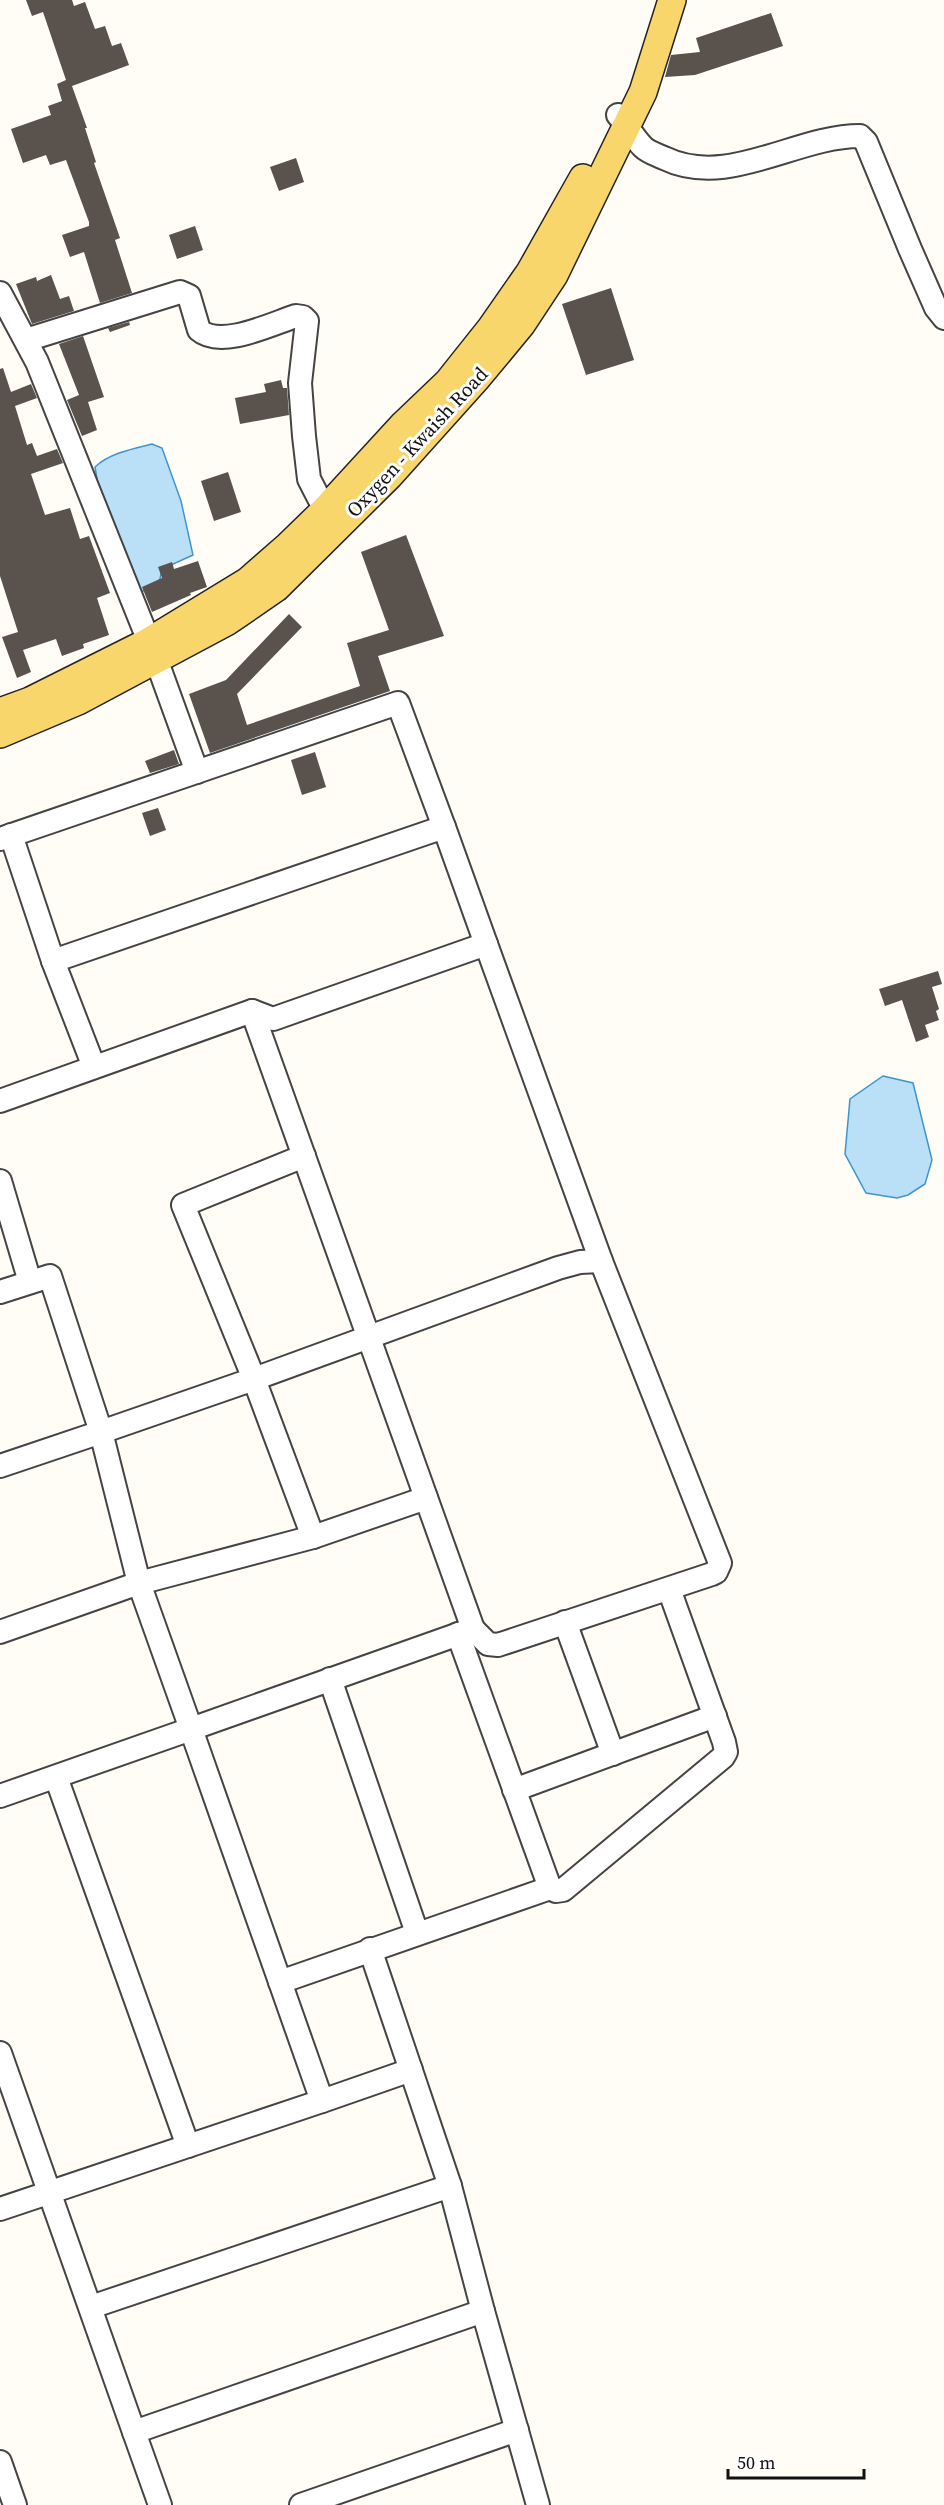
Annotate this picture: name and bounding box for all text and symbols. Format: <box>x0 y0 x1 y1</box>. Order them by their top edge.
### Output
street label: Oxygen - Kwaish Road <box>340 360 495 523</box>
scale bar <box>728 2442 864 2480</box>
text: 50 m <box>737 2450 775 2475</box>

